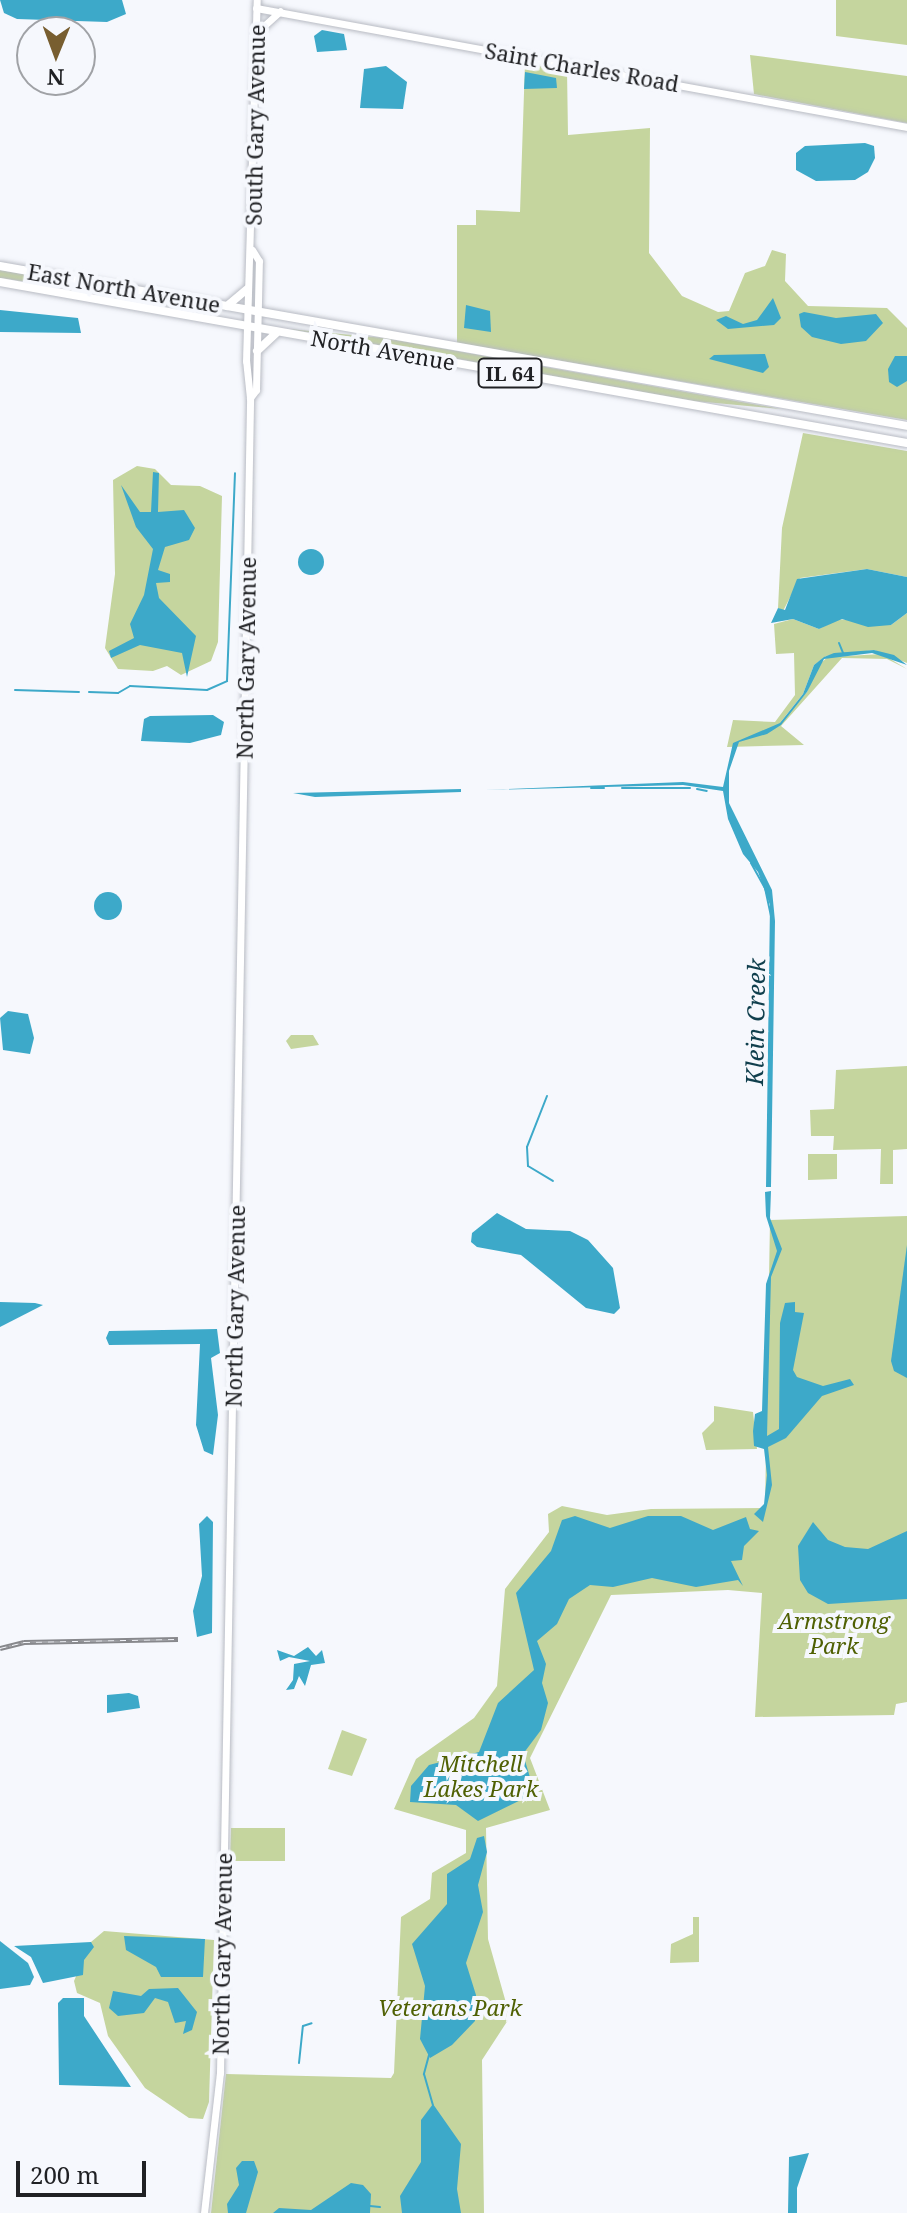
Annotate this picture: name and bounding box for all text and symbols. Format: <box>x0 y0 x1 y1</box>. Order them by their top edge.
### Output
north arrow <box>16 16 96 96</box>
street label: South Gary Avenue <box>240 24 270 226</box>
street label: Saint Charles Road <box>483 37 681 97</box>
text: N <box>47 63 65 93</box>
street label: East North Avenue <box>26 258 222 318</box>
street label: North Avenue <box>309 324 457 376</box>
road number: IL 64 <box>476 357 544 389</box>
street label: North Gary Avenue <box>231 557 261 759</box>
water label: Klein Creek <box>739 958 771 1086</box>
street label: North Gary Avenue <box>220 1205 250 1407</box>
park label: Armstrong Park <box>778 1607 890 1658</box>
park label: Mitchell Lakes Park <box>424 1750 538 1802</box>
street label: North Gary Avenue <box>207 1853 237 2055</box>
park label: Veterans Park <box>378 1995 522 2021</box>
scale bar <box>20 2145 150 2195</box>
text: 200 m <box>30 2158 99 2191</box>

